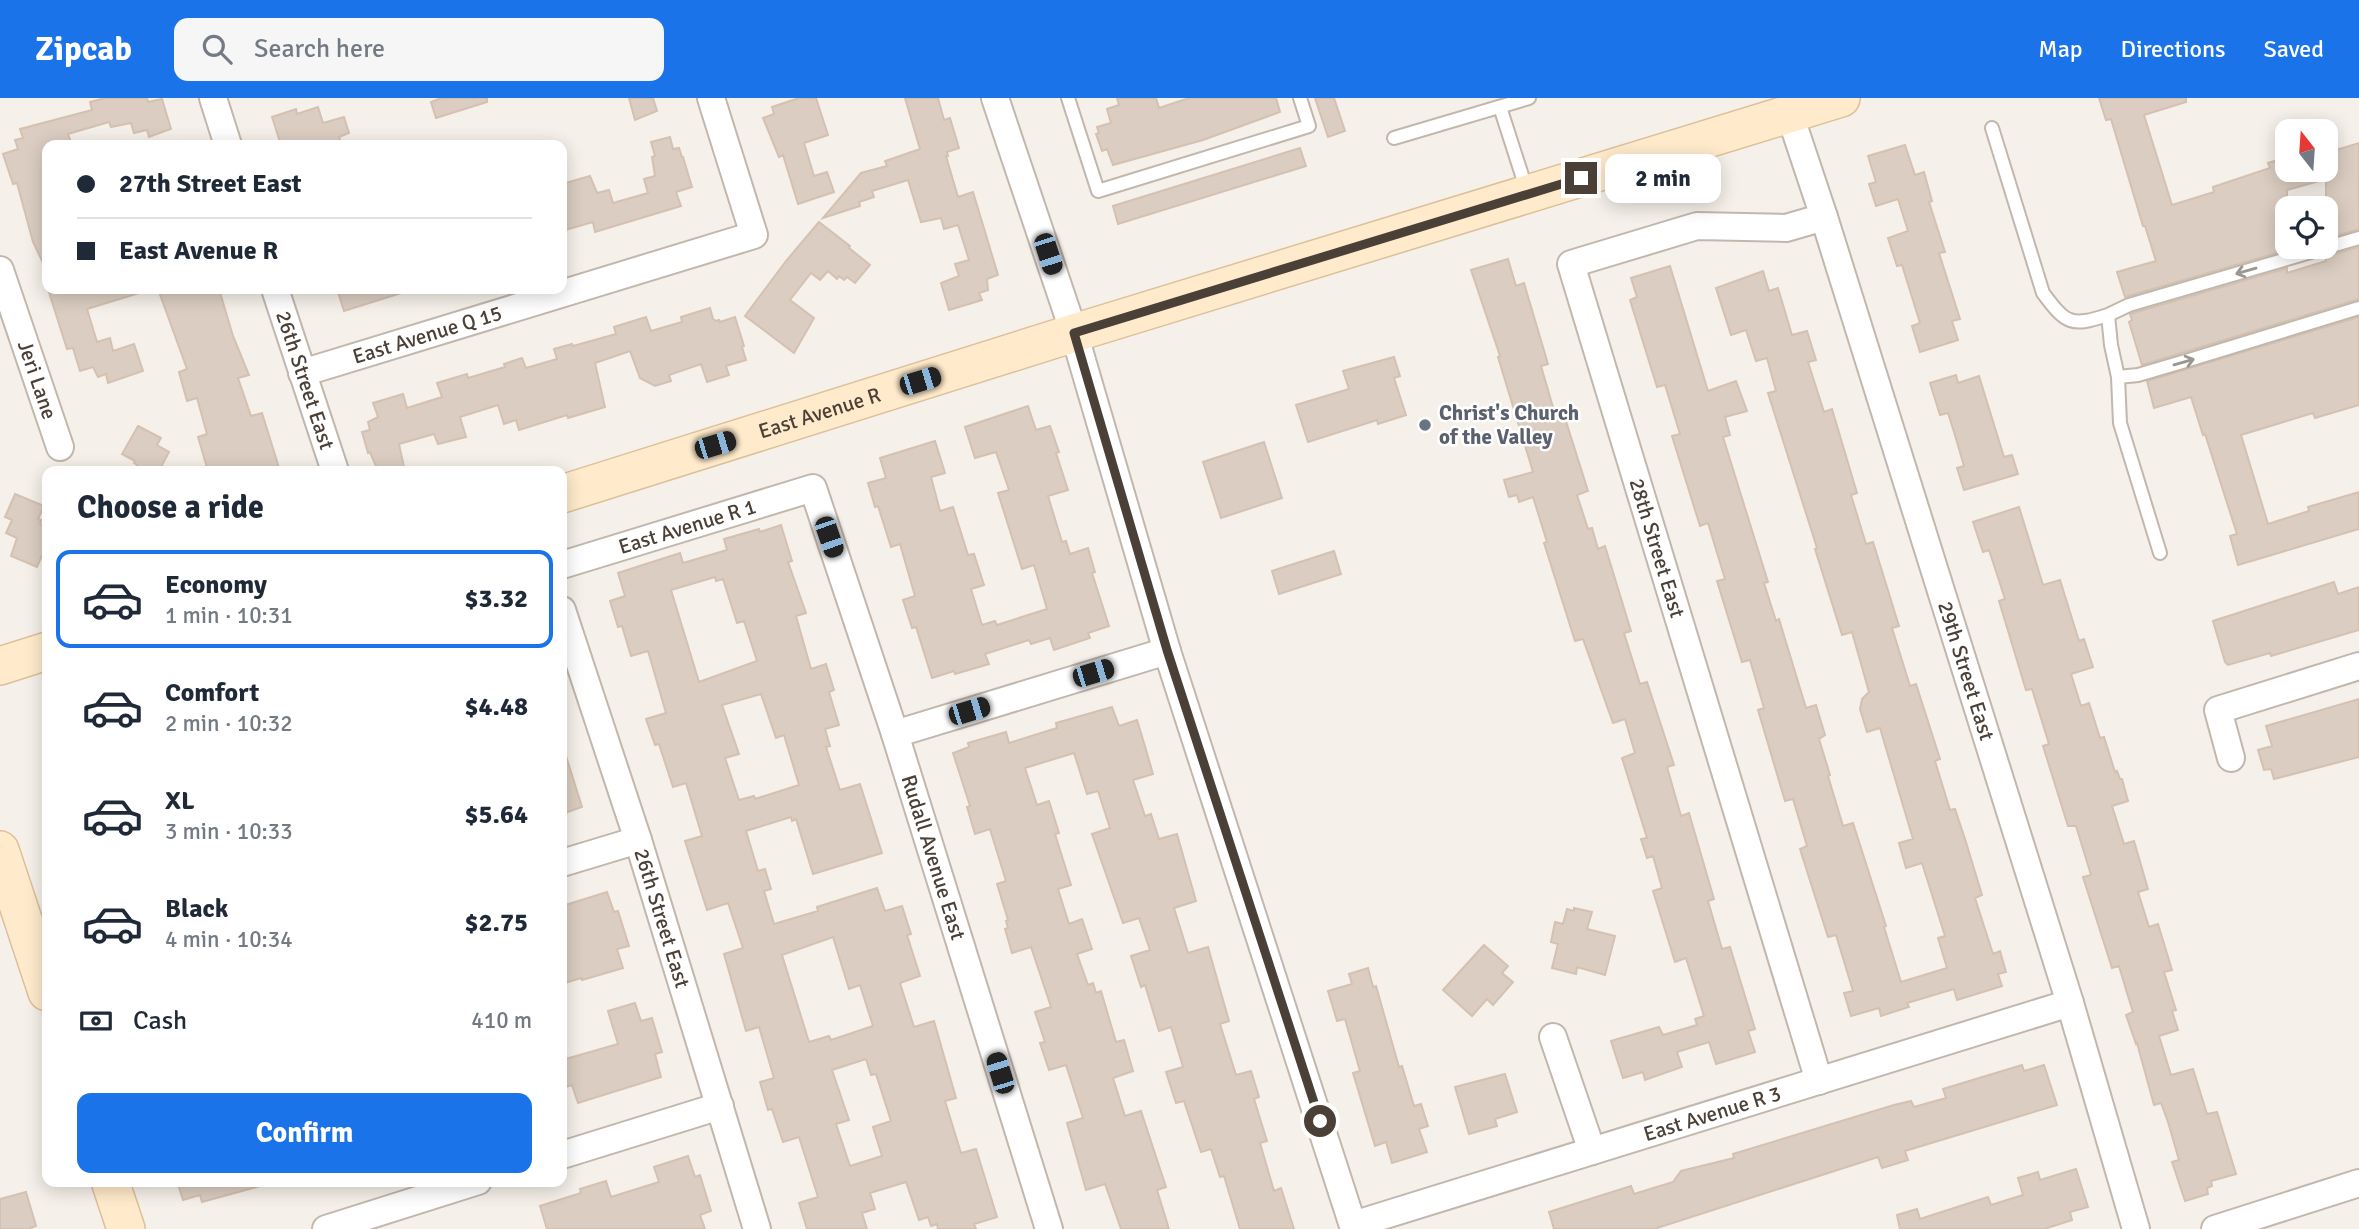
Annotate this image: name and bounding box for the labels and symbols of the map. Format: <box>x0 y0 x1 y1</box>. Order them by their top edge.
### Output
north arrow <box>2275 119 2338 182</box>
callout: 2 min <box>1606 154 1721 202</box>
route end <box>1565 162 1597 194</box>
car <box>1032 231 1065 277</box>
one-way arrow <box>2236 265 2258 278</box>
street label: East Avenue Q 15 <box>349 300 505 370</box>
street label: 26th Street East <box>270 308 340 453</box>
street label: Jeri Lane <box>12 337 63 423</box>
one-way arrow <box>2173 354 2195 367</box>
car <box>897 365 944 397</box>
street label: East Avenue R <box>755 382 884 444</box>
place label: Christ's Church of the Valley <box>1439 400 1579 450</box>
marker: Christ's Church of the Valley <box>1417 417 1433 433</box>
car <box>692 429 739 461</box>
street label: 28th Street East <box>1623 475 1691 621</box>
street label: East Avenue R 1 <box>615 493 759 560</box>
car <box>813 514 846 560</box>
street label: 29th Street East <box>1932 598 2000 744</box>
car <box>1070 657 1117 689</box>
car <box>946 695 993 727</box>
street label: Rudall Avenue East <box>895 772 971 943</box>
street label: 26th Street East <box>628 845 695 991</box>
car <box>984 1050 1017 1096</box>
street label: East Avenue R 3 <box>1640 1080 1784 1147</box>
route start <box>1304 1105 1336 1137</box>

